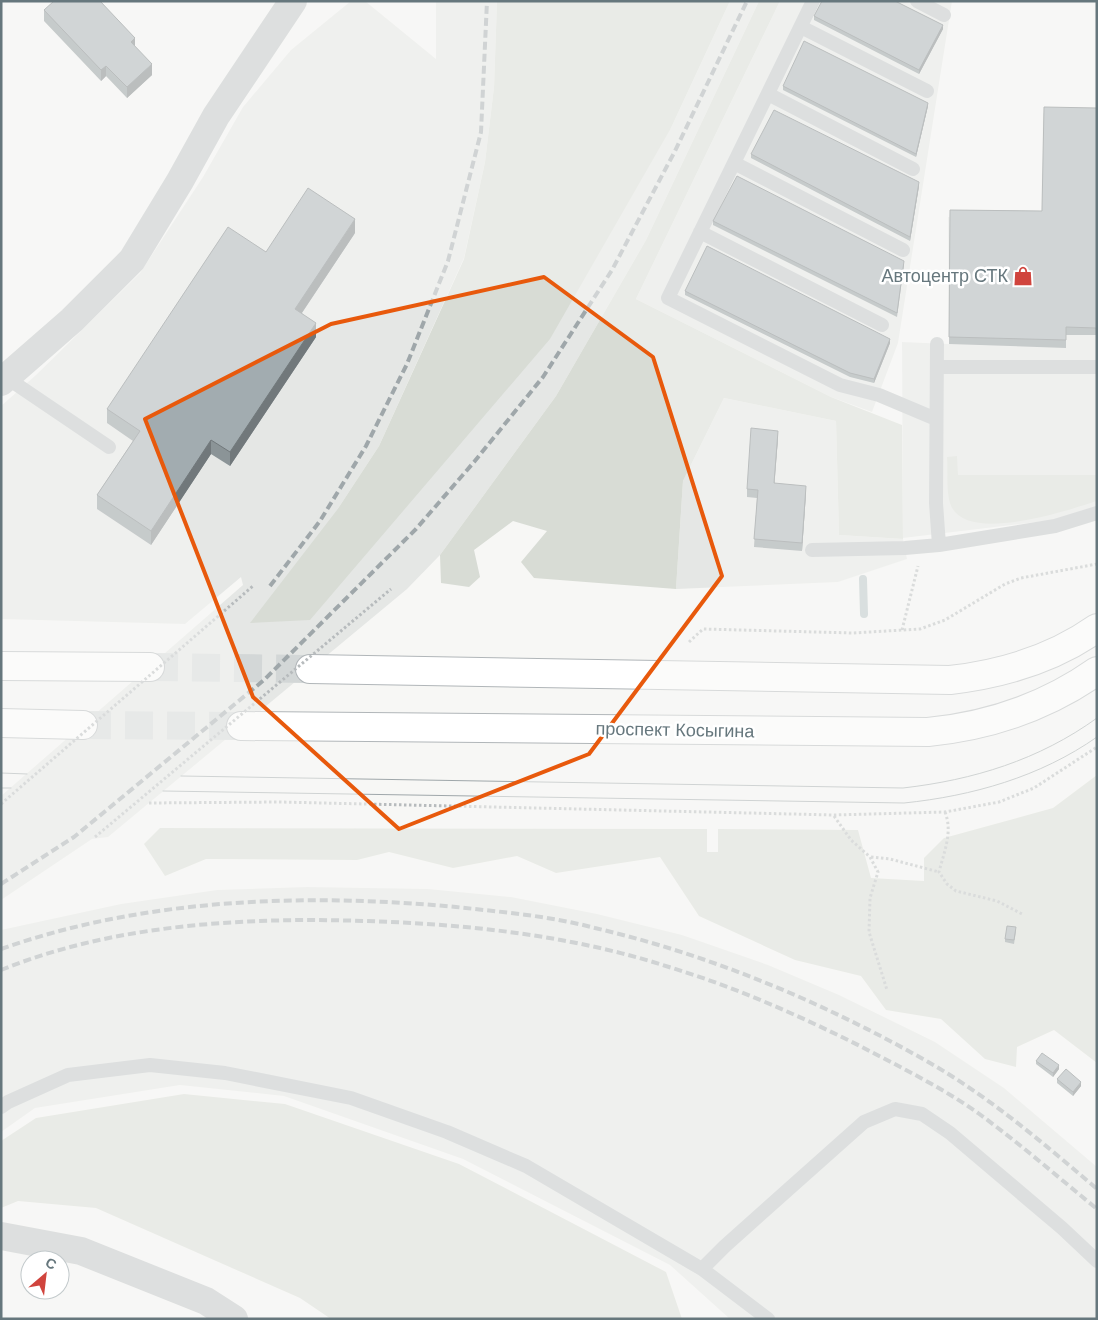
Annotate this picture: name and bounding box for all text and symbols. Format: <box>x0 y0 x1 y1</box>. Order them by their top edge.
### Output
shop icon: Автоцентр СТК <box>1012 265 1034 287</box>
place label: Автоцентр СТК <box>882 266 1009 286</box>
street label: проспект Косыгина <box>595 719 756 741</box>
north arrow <box>20 1250 70 1300</box>
text: С <box>43 1254 59 1273</box>

